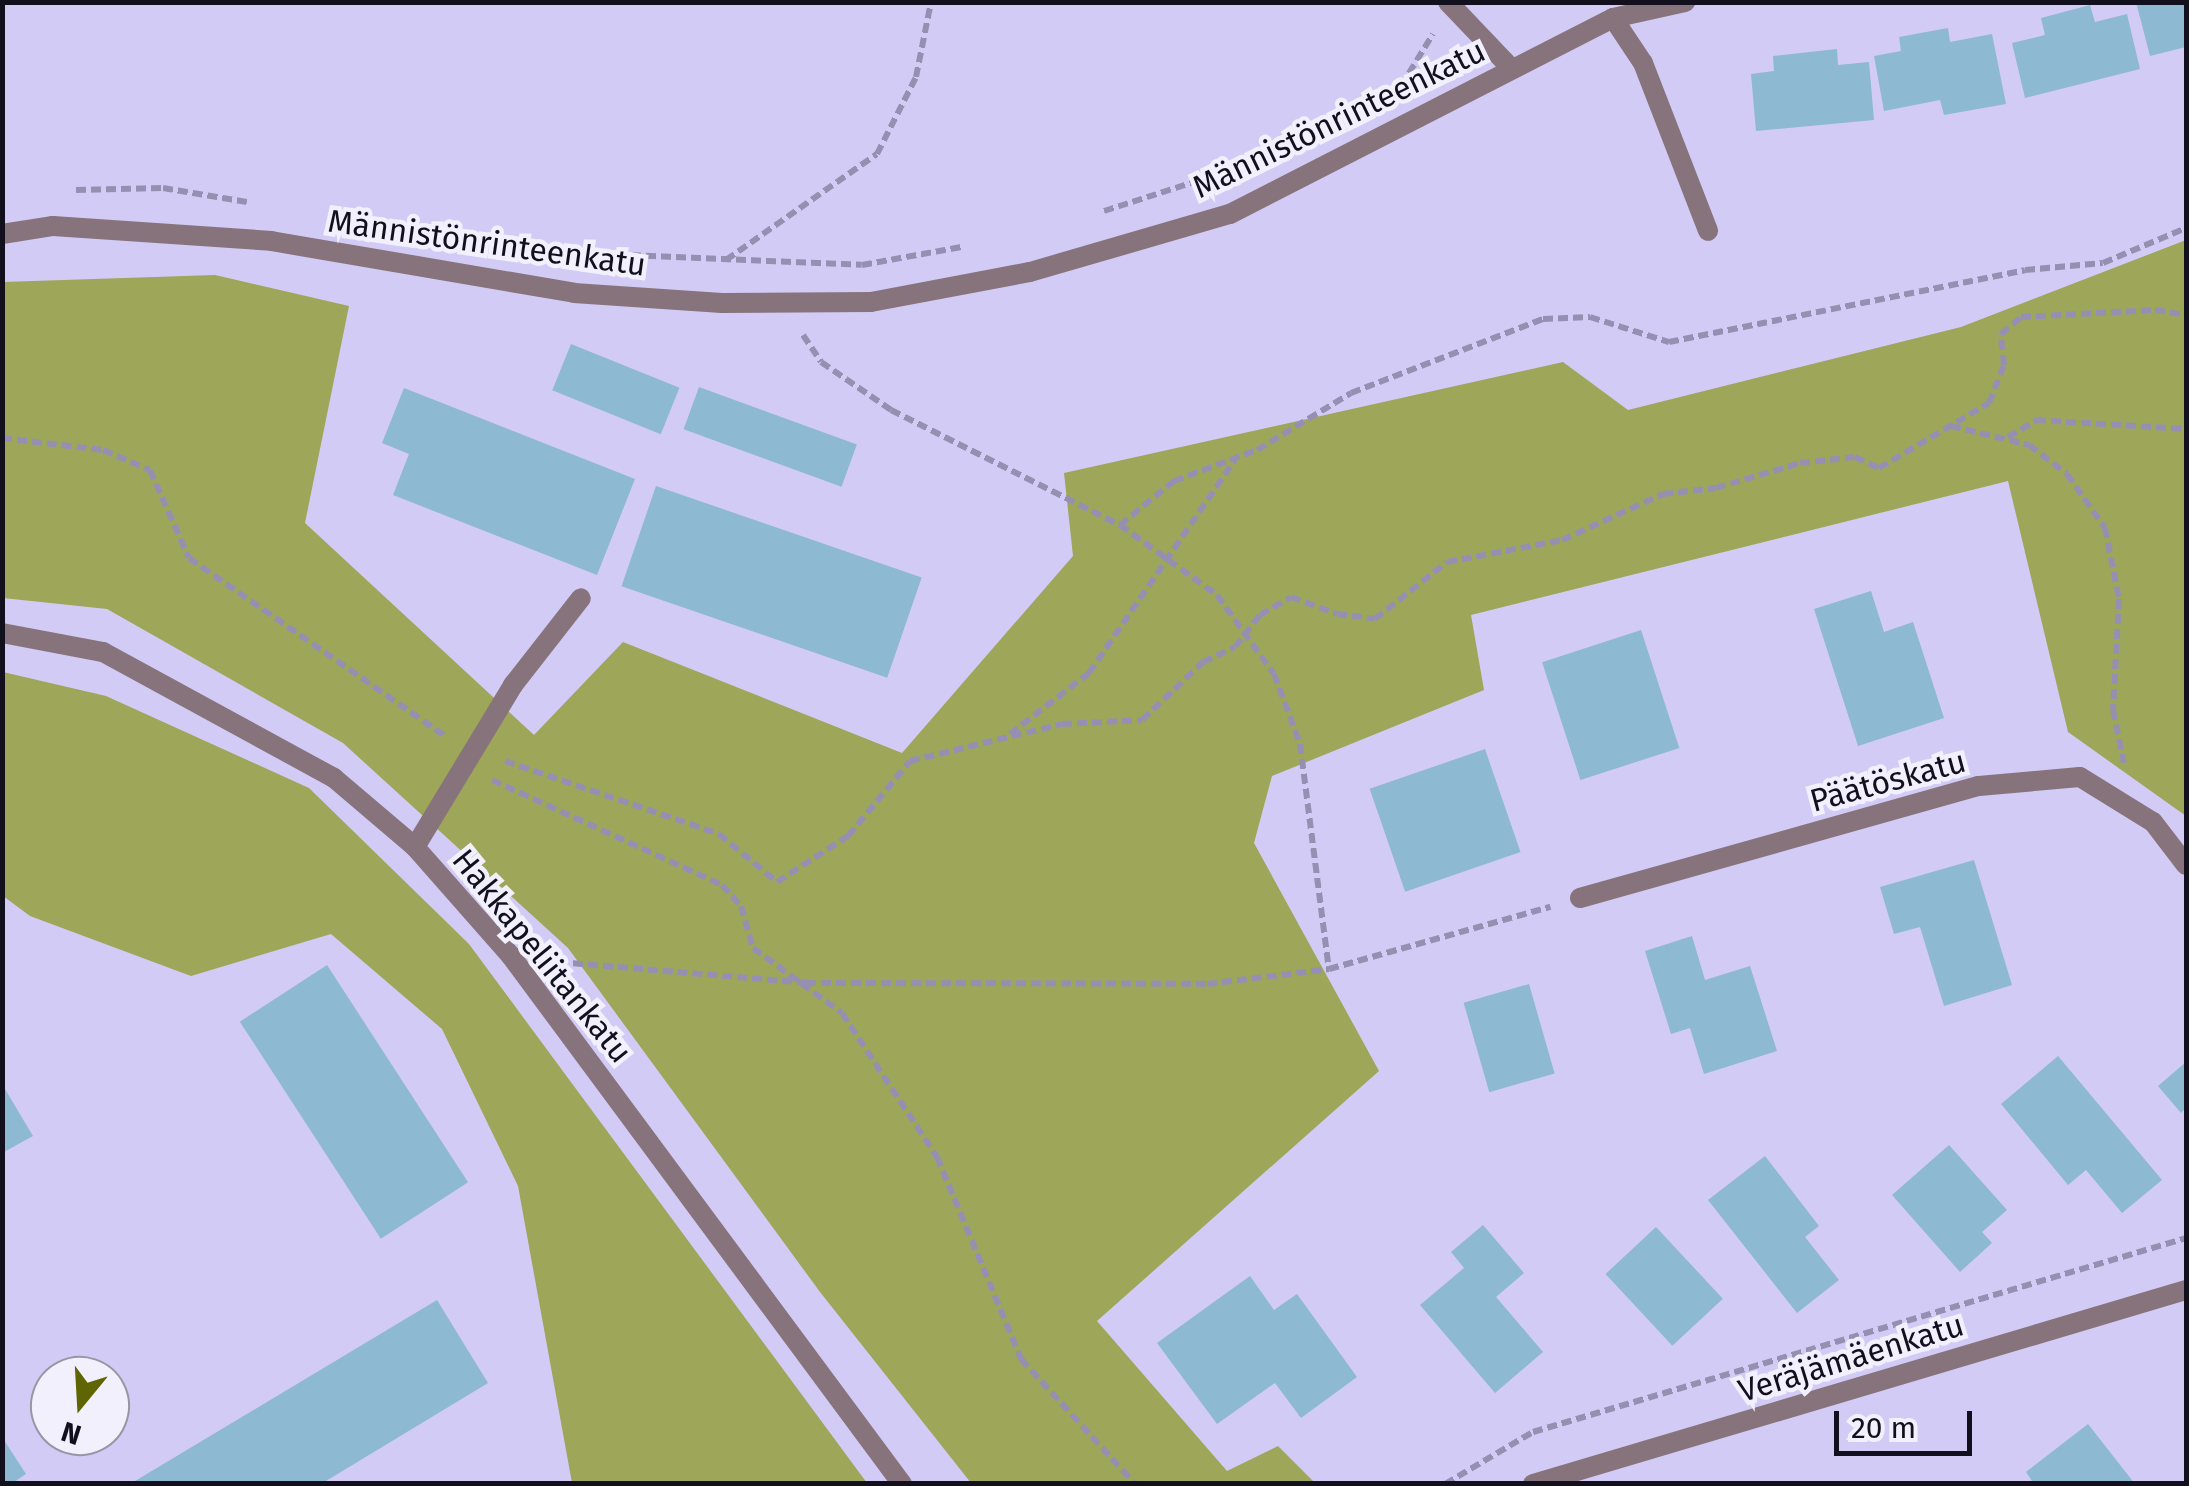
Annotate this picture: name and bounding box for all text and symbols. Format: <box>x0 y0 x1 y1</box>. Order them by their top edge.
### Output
street label: Männistönrinteenkatu <box>1187 31 1491 207</box>
street label: Männistönrinteenkatu <box>326 202 648 284</box>
street label: Päätöskatu <box>1806 742 1970 820</box>
street label: Hakkapeliitankatu <box>444 841 640 1071</box>
street label: Veräjämäenkatu <box>1734 1305 1968 1411</box>
north arrow <box>30 1356 130 1456</box>
scale bar <box>1839 1391 1976 1453</box>
text: 20 m <box>1851 1410 1916 1446</box>
text: N <box>57 1415 85 1452</box>

